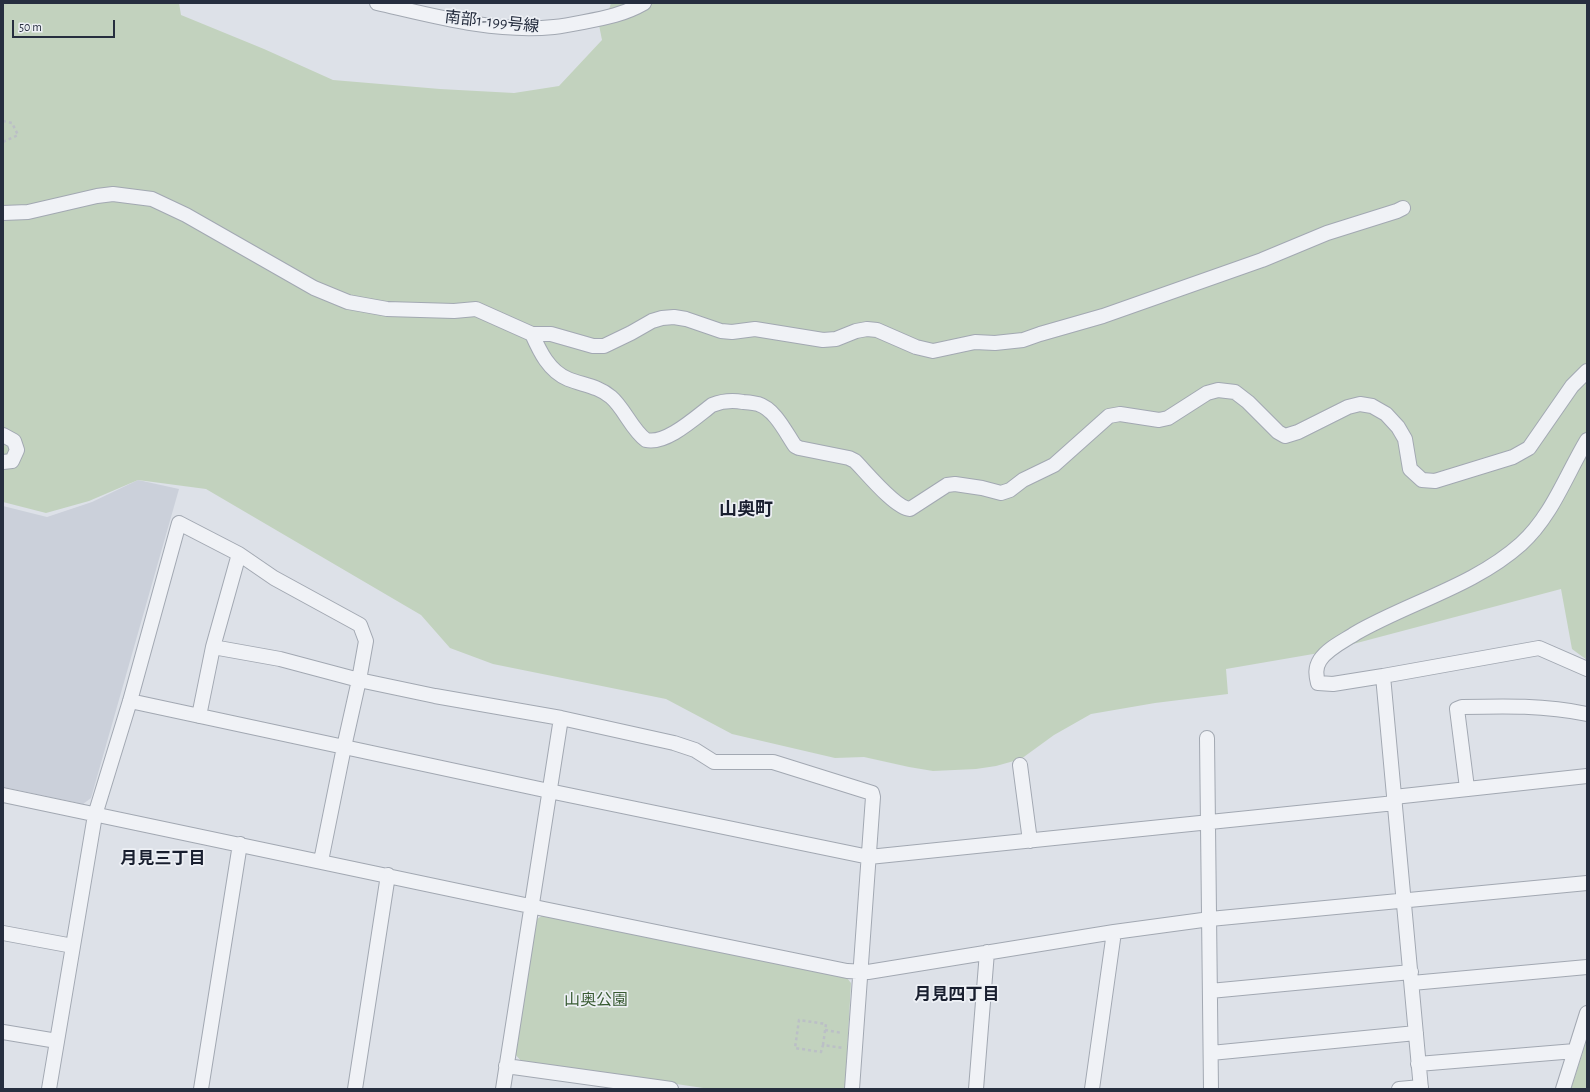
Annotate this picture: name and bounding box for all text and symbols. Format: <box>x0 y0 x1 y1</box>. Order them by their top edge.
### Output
street label: 南部1-199号線 <box>444 7 540 37</box>
scale bar <box>14 12 117 38</box>
text: 50 m <box>19 21 42 33</box>
district label: 山奥町 <box>719 499 773 521</box>
district label: 月見三丁目 <box>121 849 205 869</box>
district label: 月見四丁目 <box>915 985 999 1005</box>
park label: 山奥公園 <box>564 990 628 1010</box>

